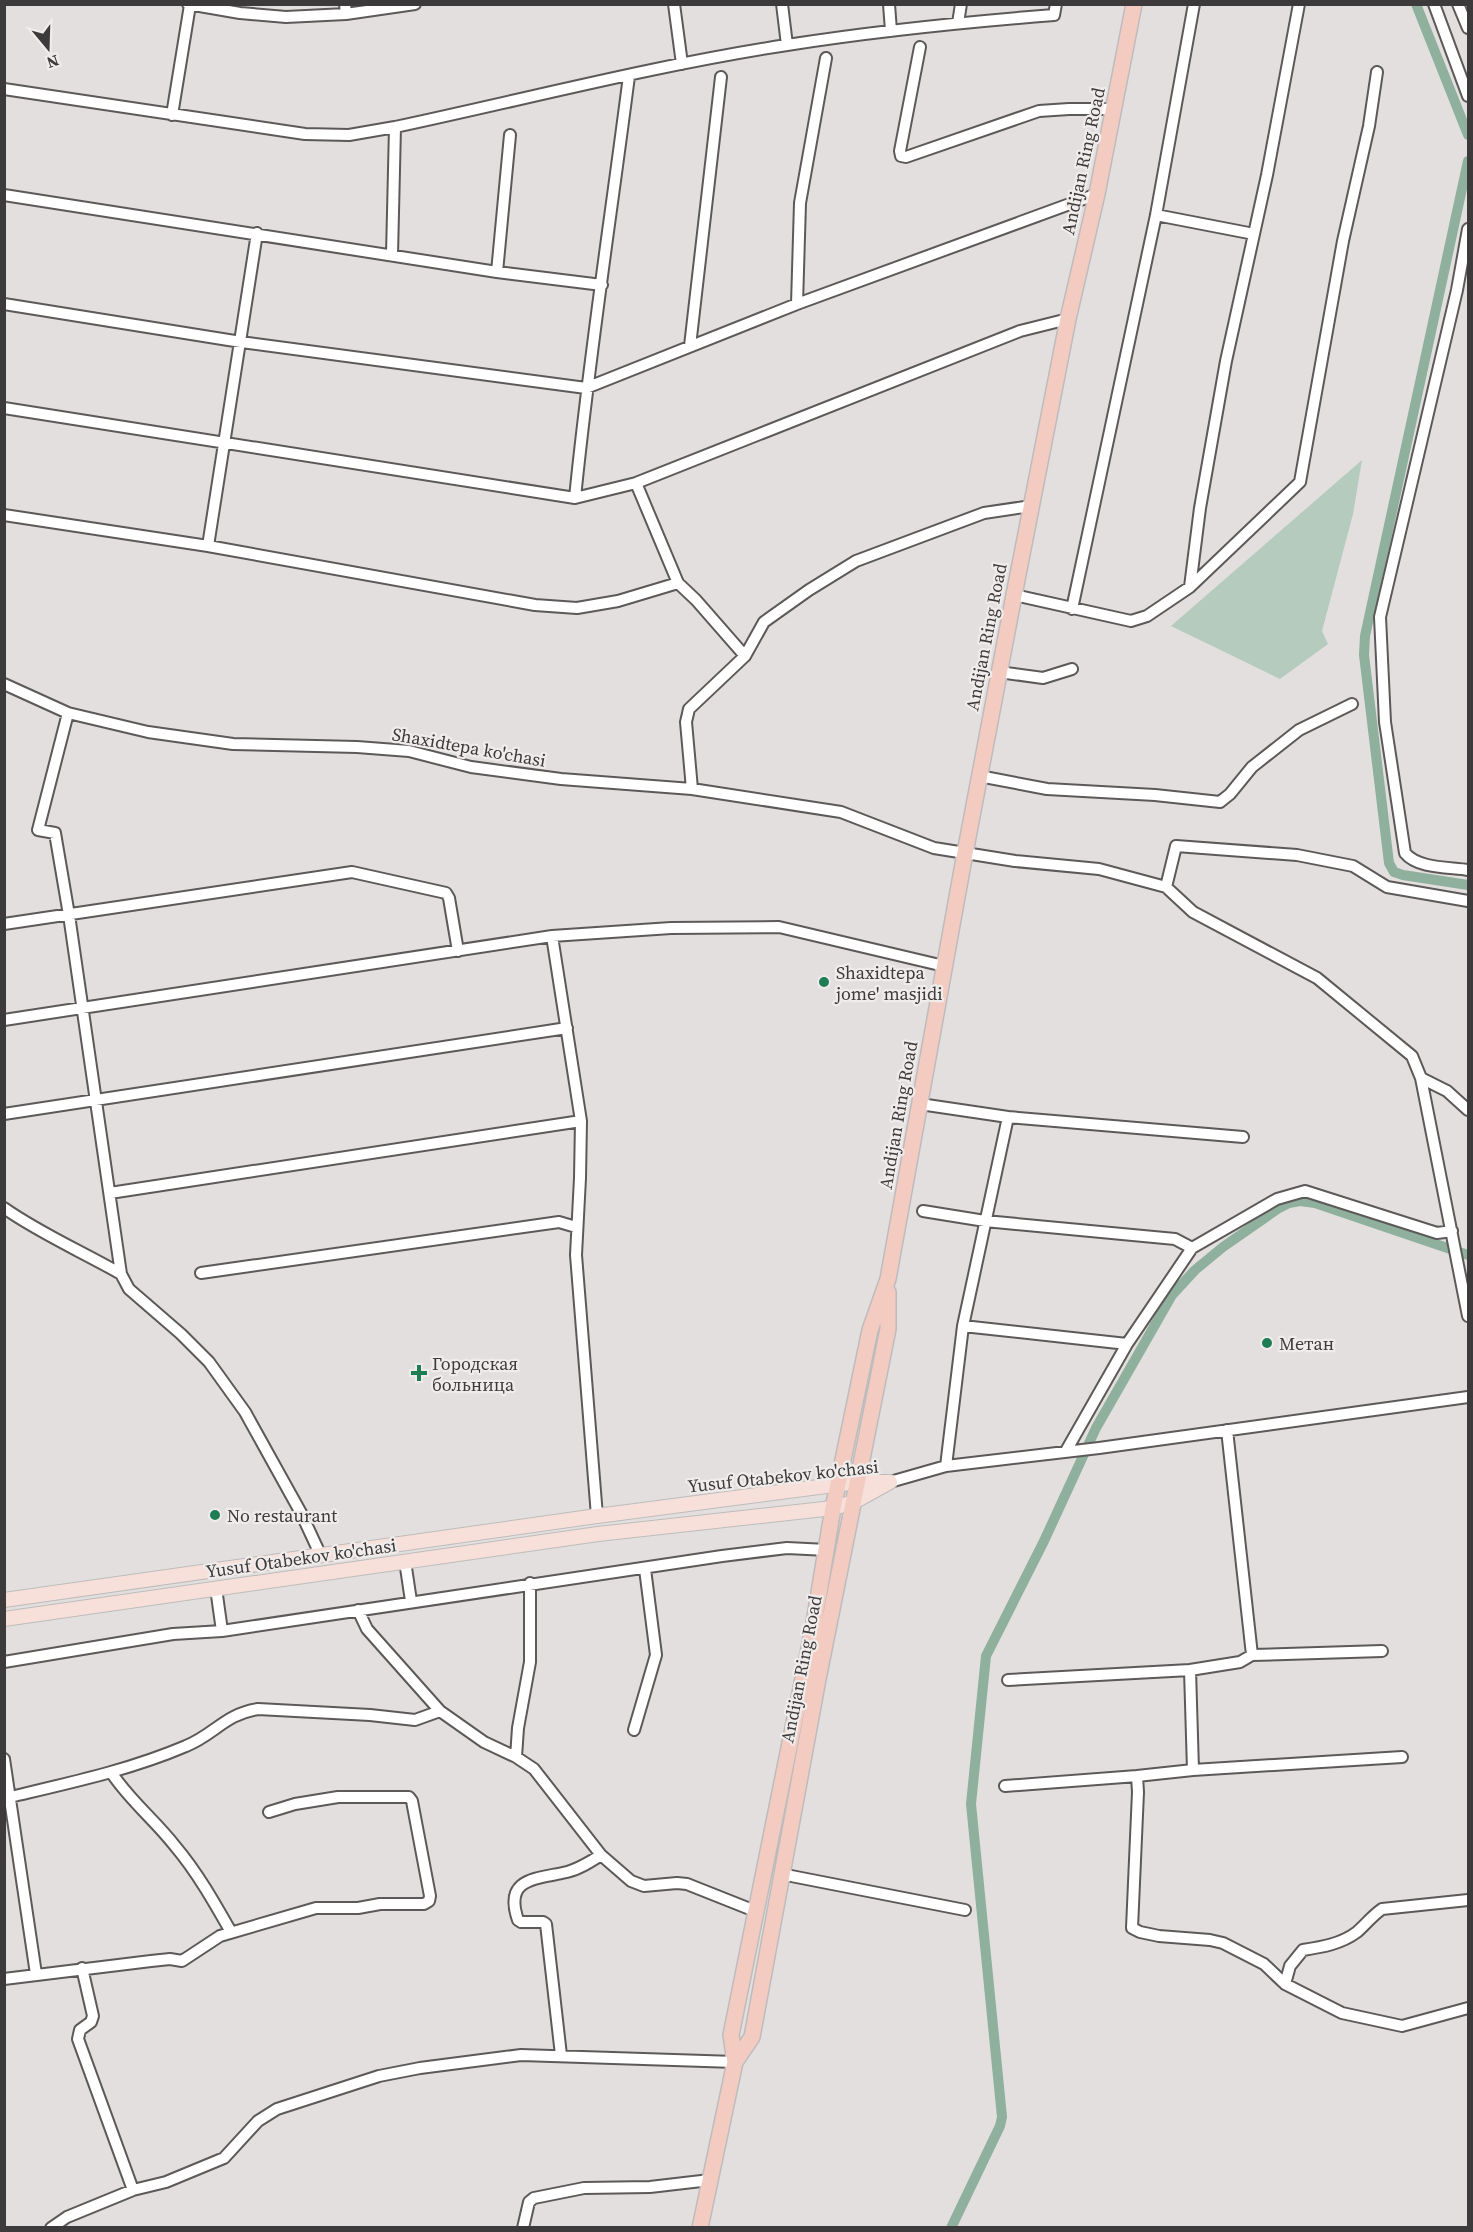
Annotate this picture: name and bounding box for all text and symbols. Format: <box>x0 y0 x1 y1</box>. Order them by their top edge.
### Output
north arrow <box>18 18 78 78</box>
text: N <box>43 50 62 75</box>
street label: Andijan Ring Road <box>1055 85 1111 237</box>
street label: Andijan Ring Road <box>959 561 1013 713</box>
street label: Shaxidtepa ko'chasi <box>390 721 548 773</box>
place label: Shaxidtepa jome' masjidi <box>834 960 943 1006</box>
marker: Shaxidtepa jome' masjidi <box>817 975 831 989</box>
street label: Andijan Ring Road <box>873 1039 923 1191</box>
place label: Метан <box>1279 1331 1334 1356</box>
marker: Метан <box>1260 1336 1274 1350</box>
place label: Городская больница <box>432 1351 518 1397</box>
marker: Городская больница <box>410 1364 428 1382</box>
street label: Yusuf Otabekov ko'chasi <box>686 1454 880 1498</box>
place label: No restaurant <box>227 1503 337 1528</box>
marker: No restaurant <box>208 1508 222 1522</box>
street label: Yusuf Otabekov ko'chasi <box>204 1532 398 1584</box>
street label: Andijan Ring Road <box>774 1593 828 1745</box>

